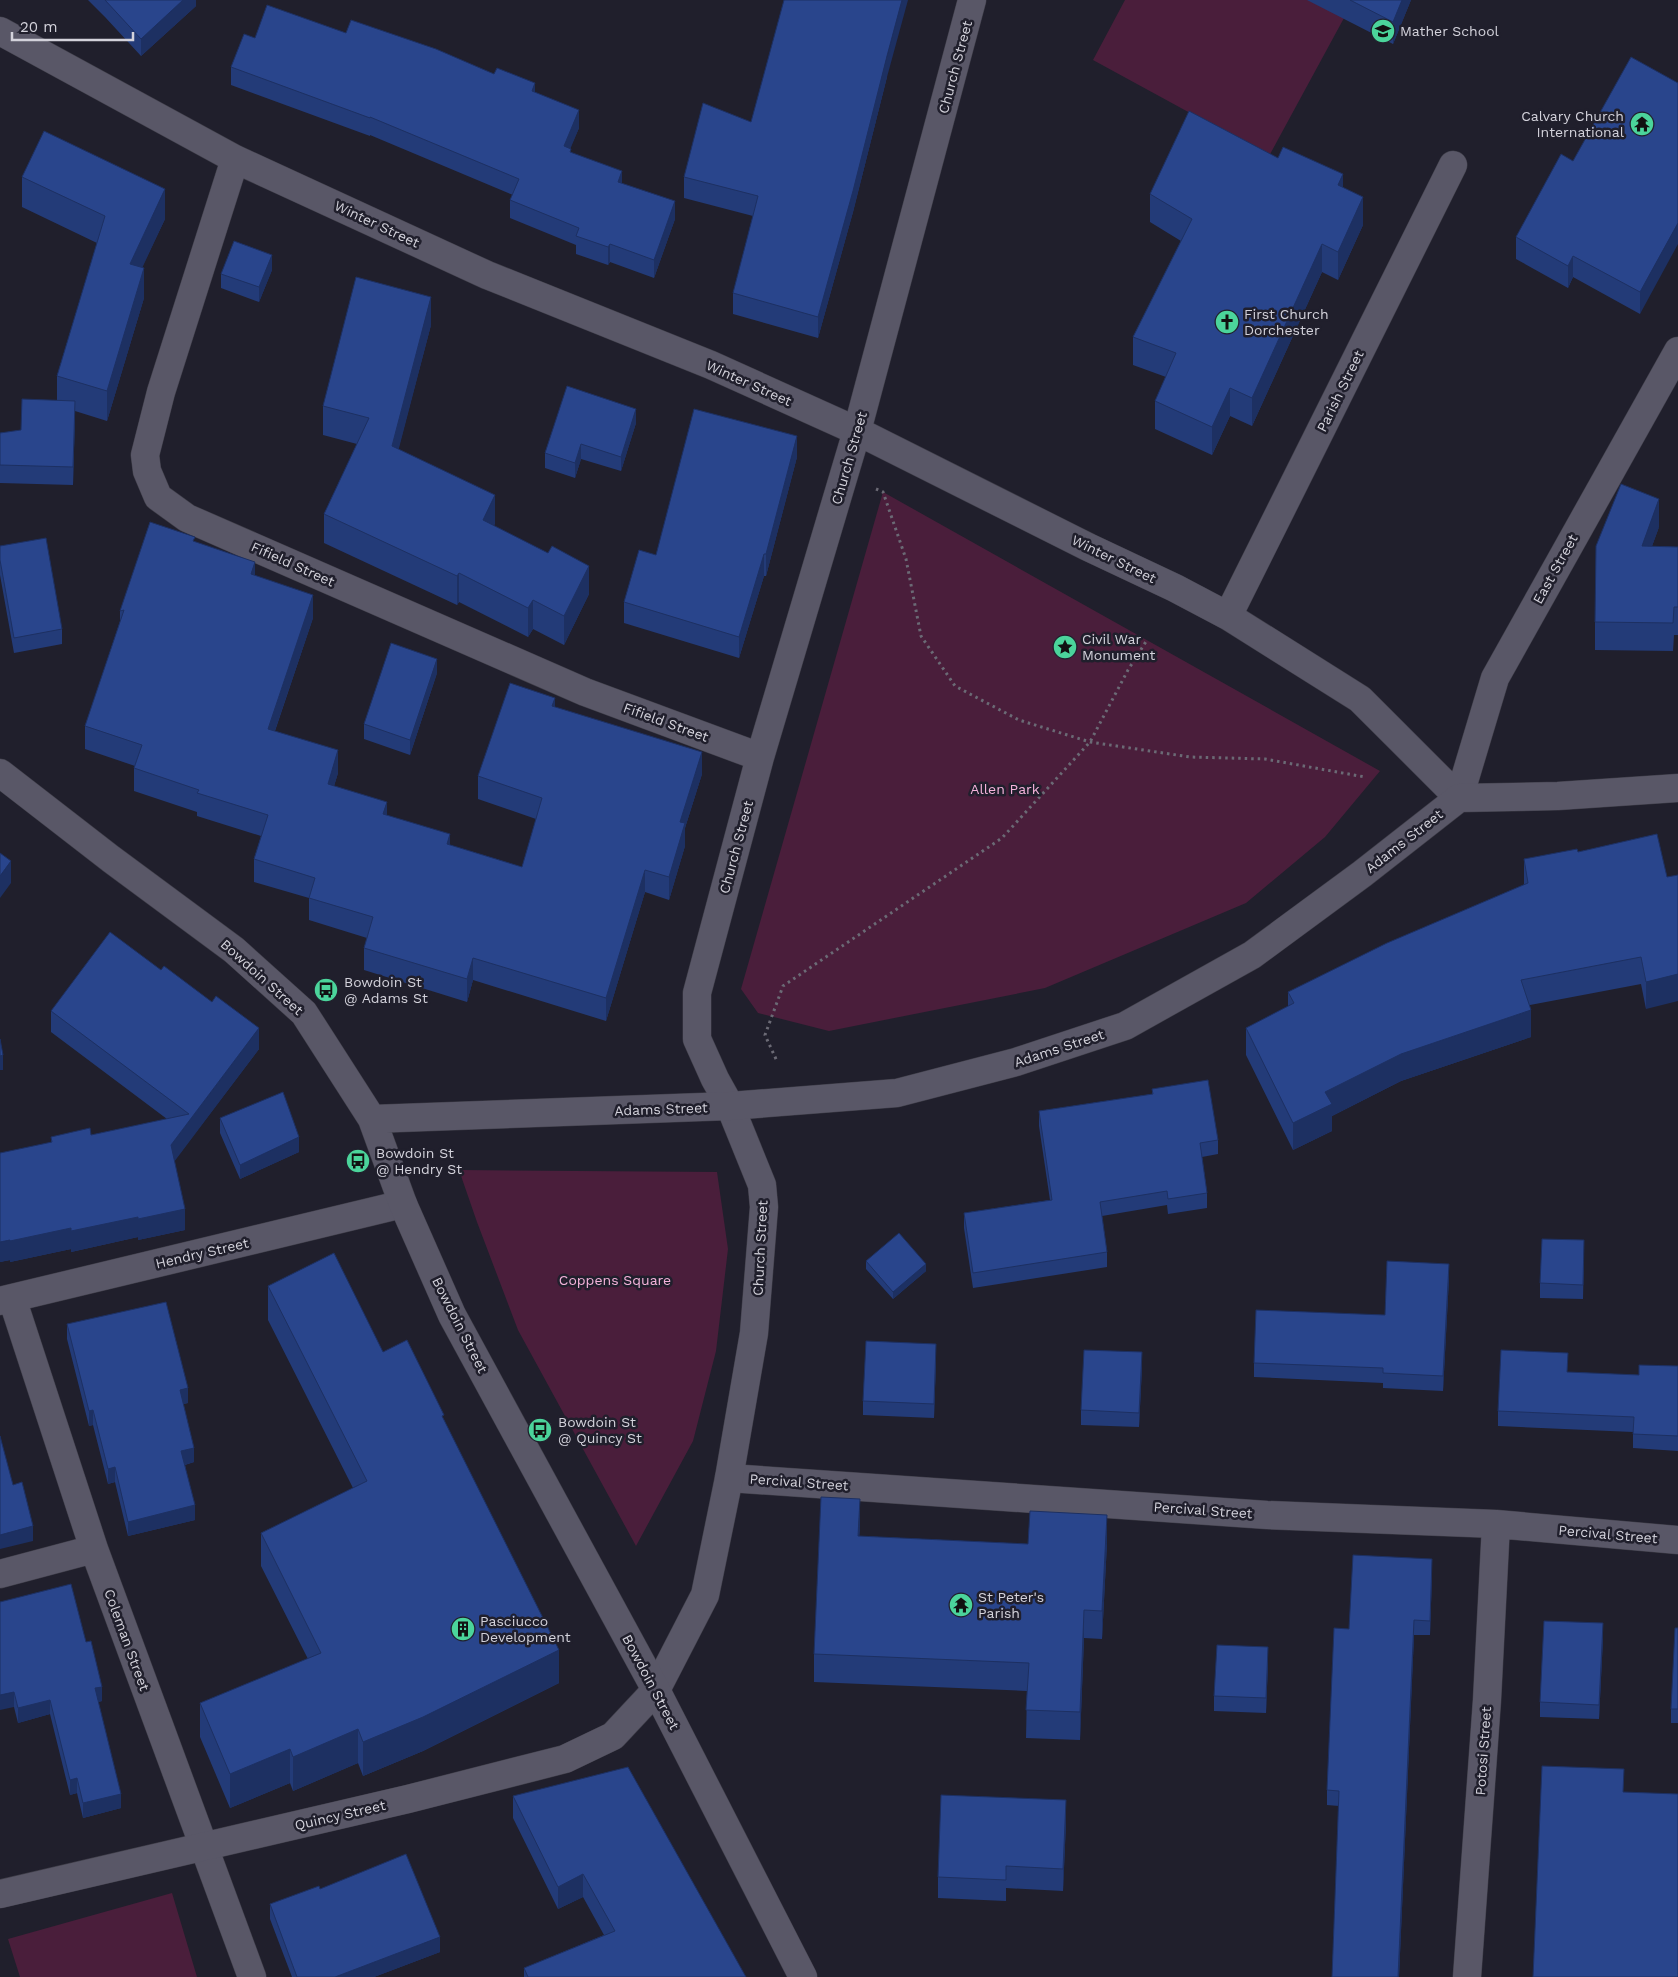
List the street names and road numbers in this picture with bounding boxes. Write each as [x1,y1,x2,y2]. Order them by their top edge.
street label: Church Street [935,19,975,115]
street label: Winter Street [332,197,422,251]
street label: Parish Street [1313,347,1367,434]
street label: Winter Street [704,357,794,409]
street label: Church Street [828,410,870,506]
street label: East Street [1529,531,1581,607]
street label: Winter Street [1069,532,1159,586]
street label: Fifield Street [249,538,337,590]
street label: Fifield Street [621,699,711,745]
street label: Church Street [716,799,756,895]
street label: Adams Street [1362,806,1446,876]
street label: Bowdoin Street [218,936,307,1018]
street label: Adams Street [1012,1026,1106,1070]
street label: Adams Street [614,1099,708,1119]
street label: Church Street [750,1200,771,1296]
street label: Hendry Street [154,1234,250,1272]
street label: Bowdoin Street [429,1274,491,1376]
street label: Percival Street [749,1471,849,1493]
street label: Percival Street [1153,1499,1253,1521]
street label: Percival Street [1558,1522,1658,1546]
street label: Coleman Street [101,1587,153,1693]
street label: Bowdoin Street [619,1632,683,1732]
street label: Potosi Street [1472,1706,1494,1796]
street label: Quincy Street [293,1797,387,1833]

